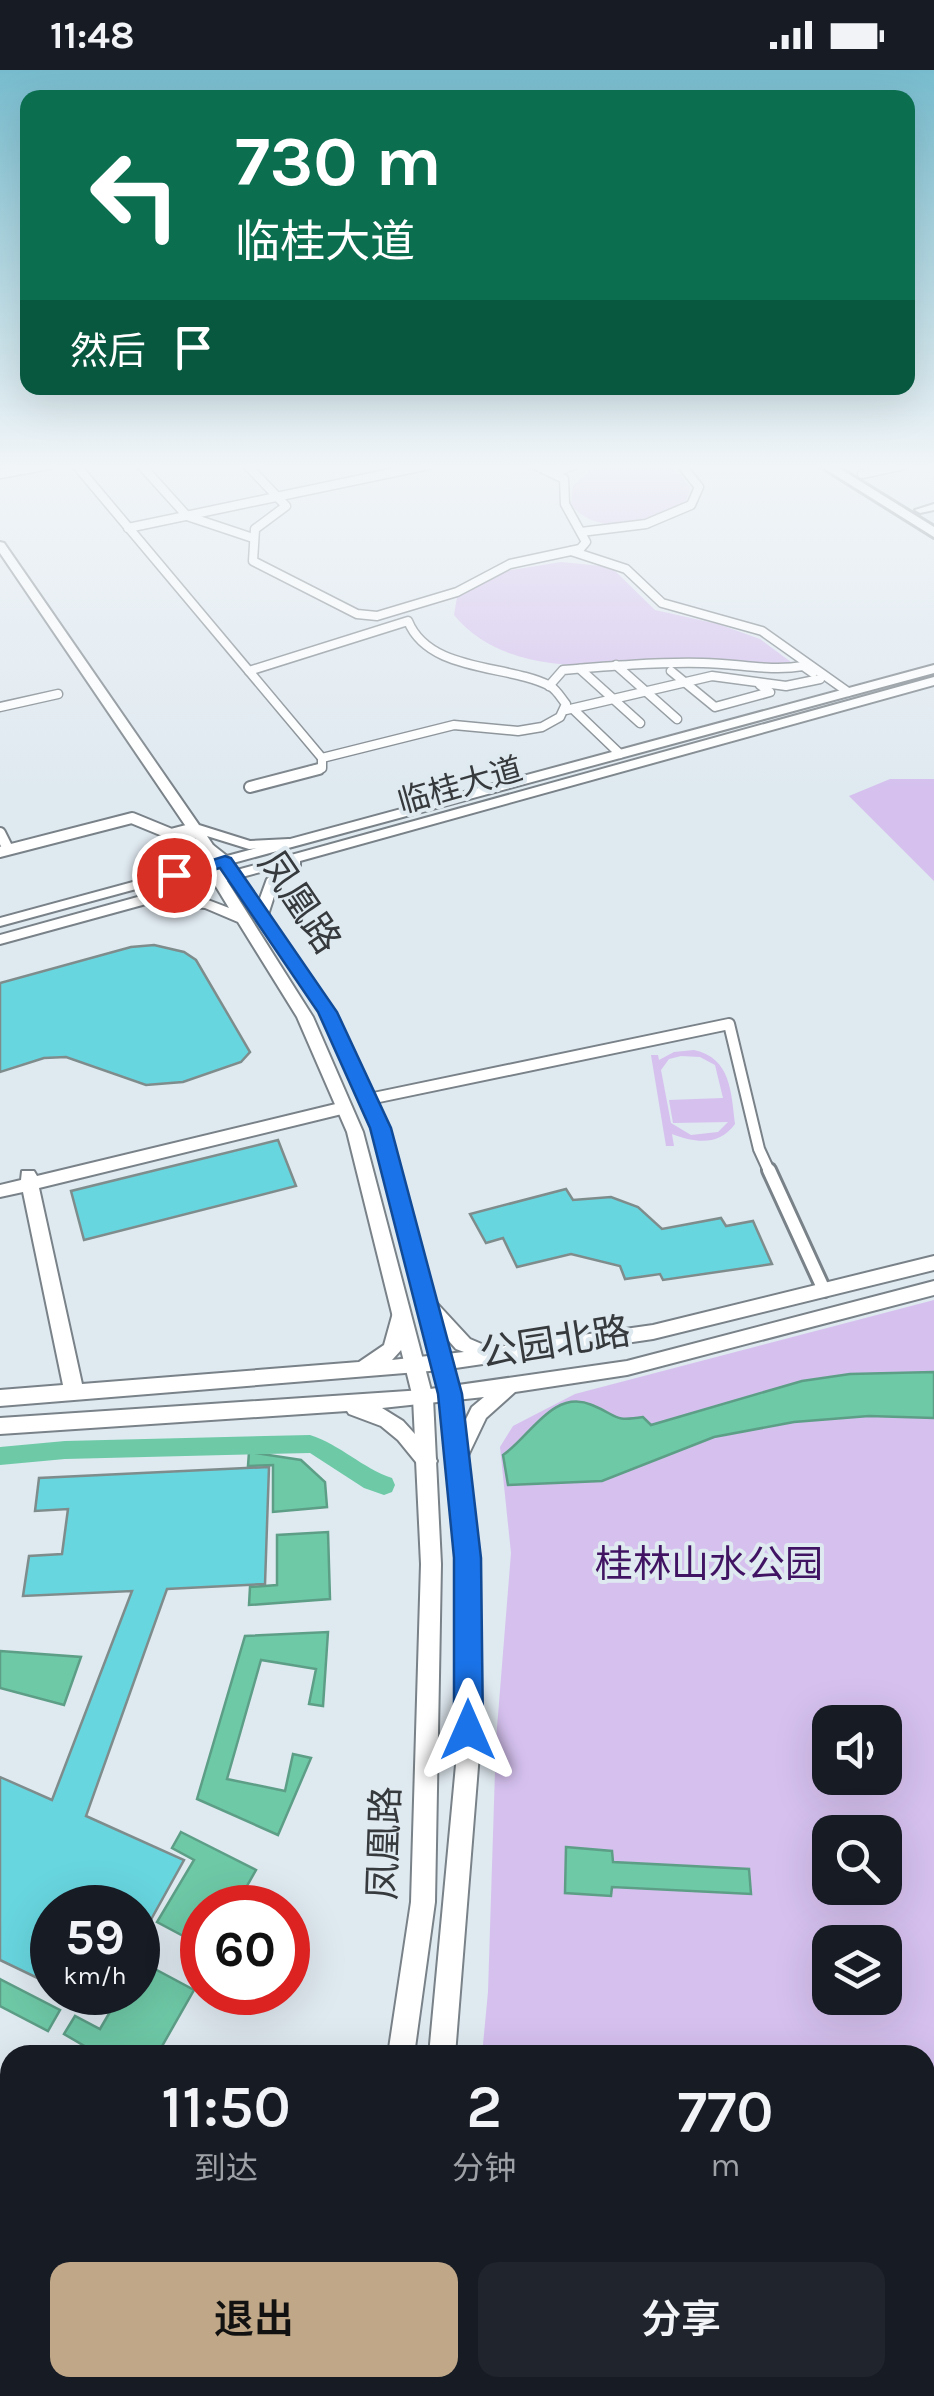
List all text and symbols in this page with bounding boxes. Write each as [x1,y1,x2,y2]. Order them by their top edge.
text: 11:48 [50,13,135,58]
text: 730 m [235,121,442,203]
icon: left [70,130,200,260]
text: 临桂大道 [235,216,415,268]
icon: arrive [166,320,221,375]
text: 然后 [70,329,146,374]
street label: 临桂大道 [394,750,527,821]
pin [132,833,217,918]
street label: 凤凰路 [249,842,350,962]
icon: arrive [147,848,202,903]
street label: 公园北路 [476,1308,634,1377]
park label: 桂林山水公园 [595,1542,823,1587]
position arrow [416,1678,520,1782]
map controls [812,1705,902,2015]
button: sound [812,1705,902,1795]
street label: 凤凰路 [360,1785,409,1901]
button: search [812,1815,902,1905]
speed limit sign: 60 [180,1885,310,2015]
text: 59 [65,1908,125,1967]
button: layers [812,1925,902,2015]
text: km/h [63,1961,127,1990]
text: 11:50 [161,2072,291,2142]
text: 2 [466,2072,502,2142]
text: 770 [678,2077,774,2147]
text: m [711,2147,741,2184]
text: 到达 [194,2150,258,2187]
text: 分钟 [452,2150,516,2187]
button: 退出 [50,2262,458,2377]
button: 分享 [478,2262,885,2377]

